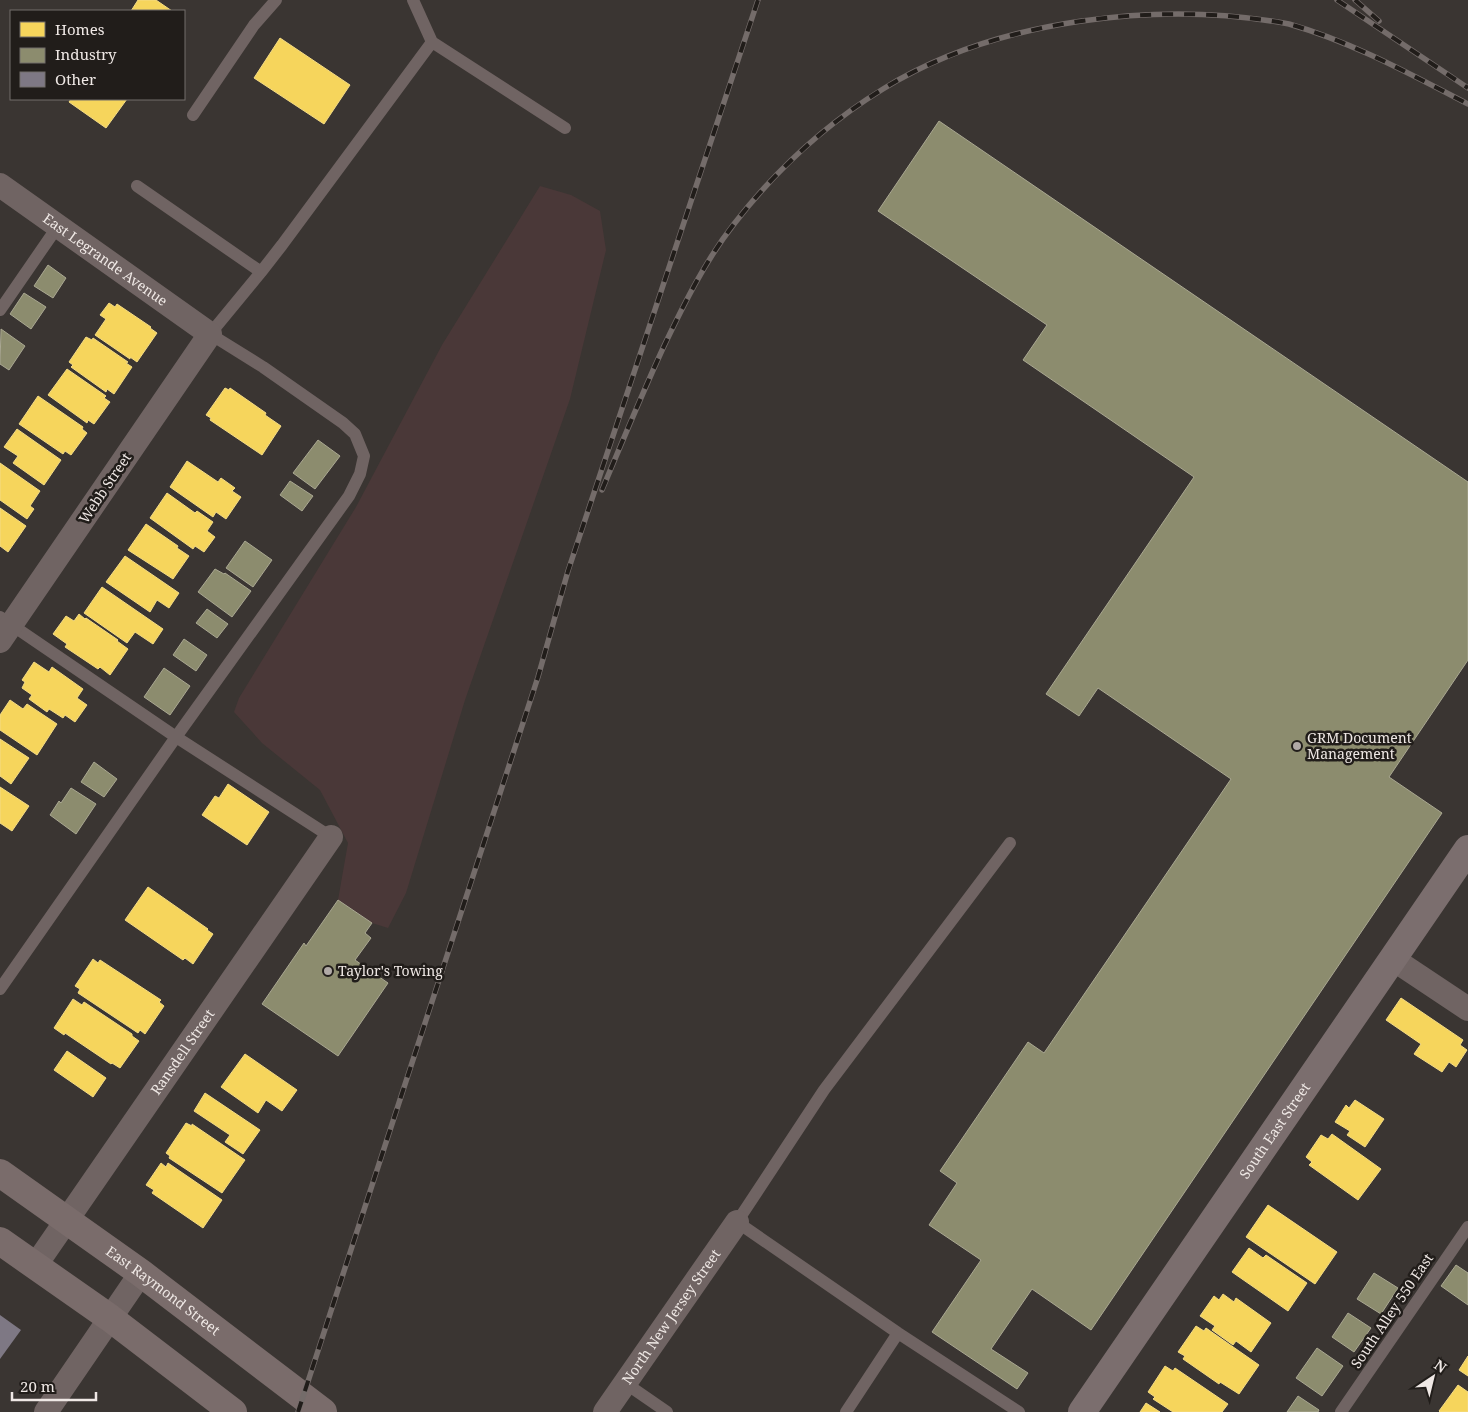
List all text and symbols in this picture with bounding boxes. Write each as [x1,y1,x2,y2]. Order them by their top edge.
legend [10,10,185,100]
text: Homes [55,19,105,39]
text: Industry [55,44,117,64]
text: Other [55,69,96,89]
street label: East Legrande Avenue [39,209,171,310]
street label: Webb Street [74,449,135,527]
place label: GRM Document Management [1307,728,1412,763]
marker: GRM Document Management [1291,740,1303,752]
place label: Taylor's Towing [338,961,443,980]
marker: Taylor's Towing [322,965,334,977]
street label: Ransdell Street [146,1005,218,1098]
street label: South East Street [1235,1079,1314,1182]
street label: East Raymond Street [102,1241,224,1339]
street label: North New Jersey Street [617,1245,724,1388]
street label: South Alley 550 East [1346,1250,1437,1372]
north arrow [1408,1352,1458,1402]
text: N [1431,1355,1451,1377]
scale bar [12,1370,96,1402]
text: 20 m [20,1376,55,1396]

